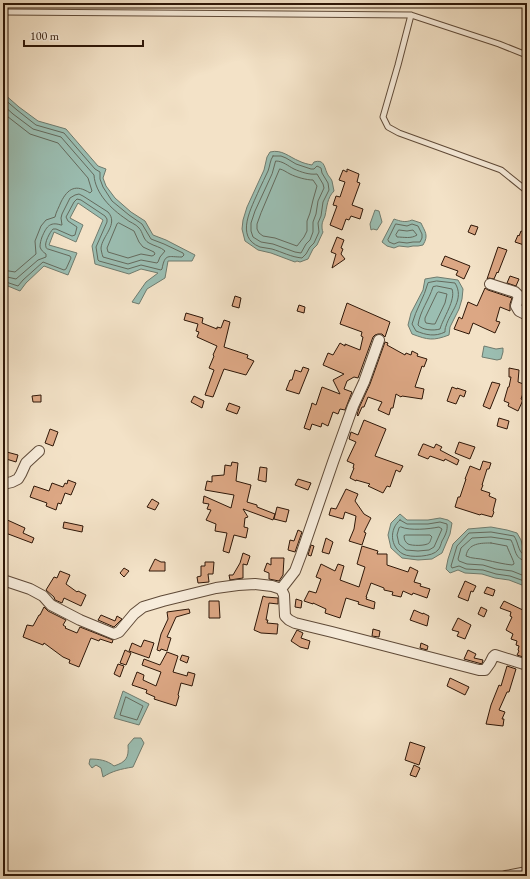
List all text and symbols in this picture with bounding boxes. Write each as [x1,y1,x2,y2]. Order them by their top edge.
scale bar [24,22,143,48]
text: 100 m [30,28,60,44]

